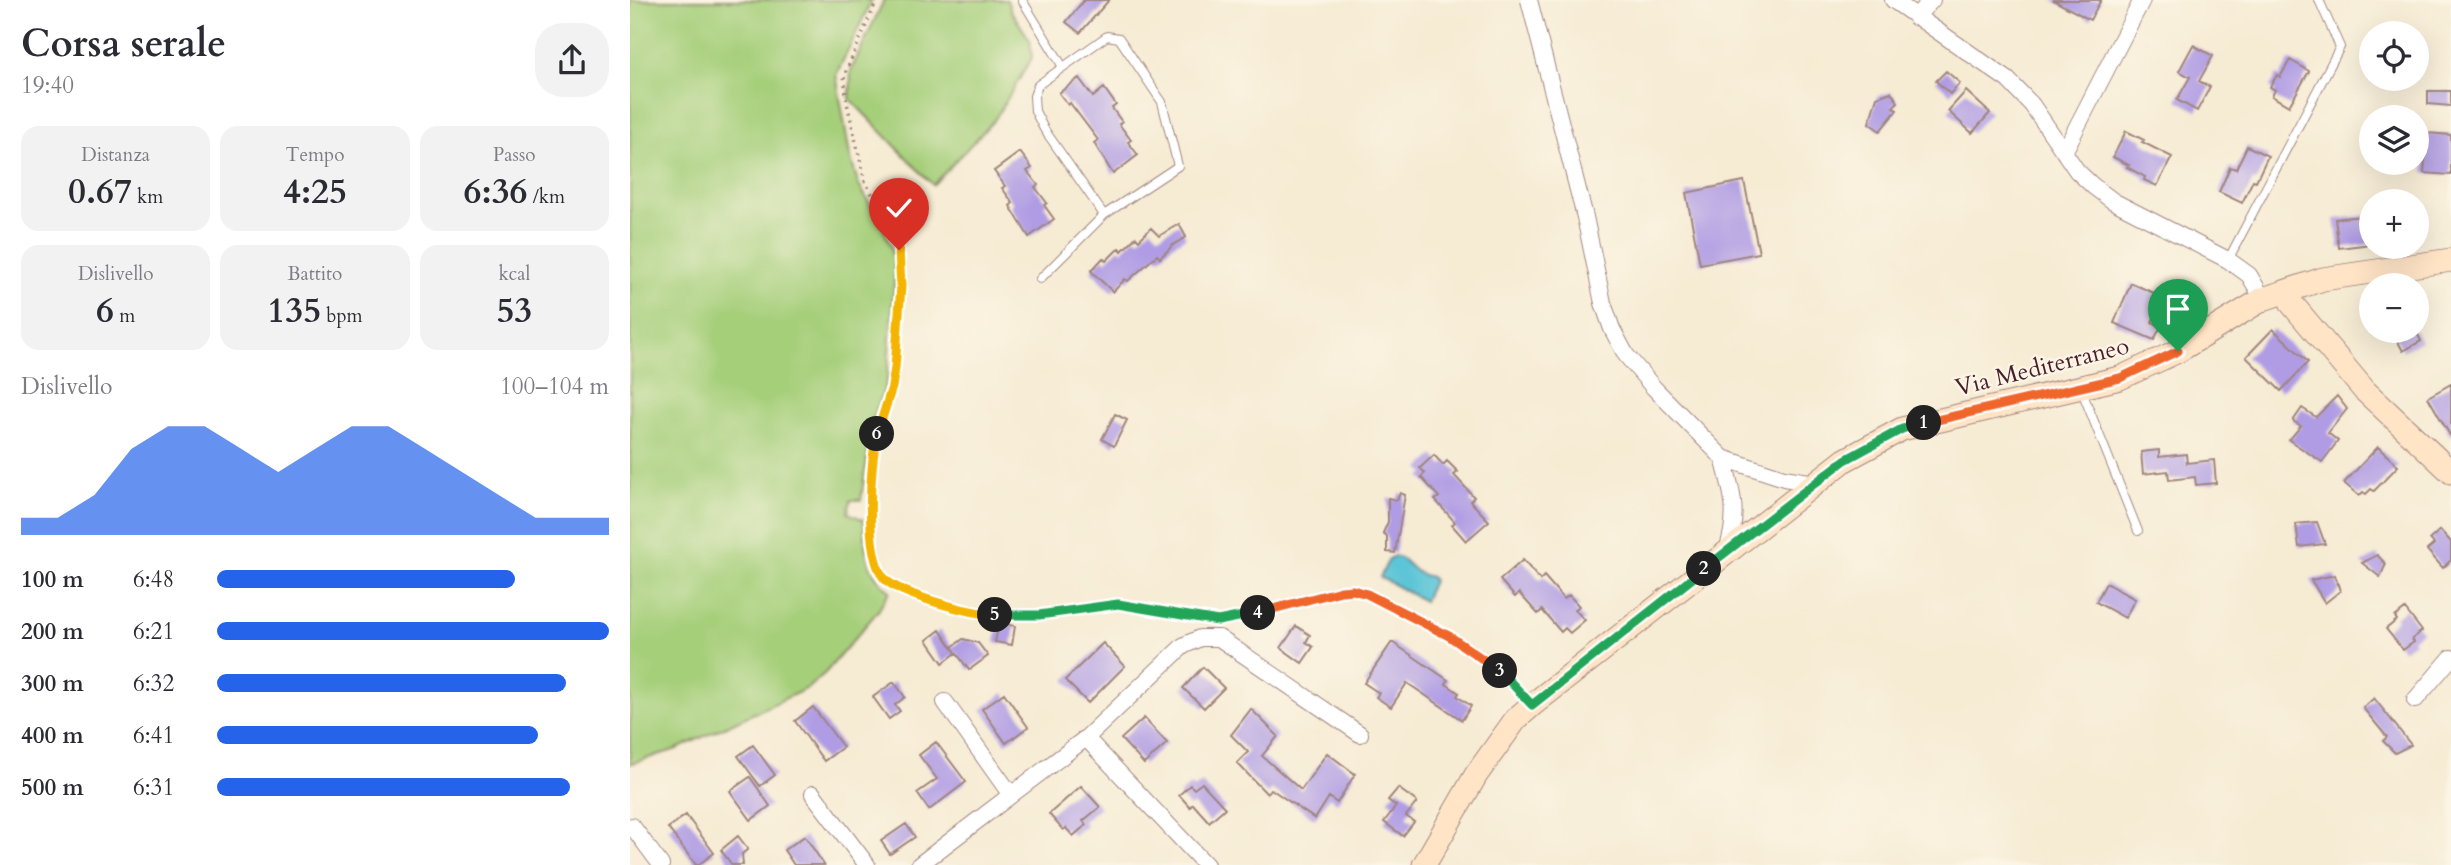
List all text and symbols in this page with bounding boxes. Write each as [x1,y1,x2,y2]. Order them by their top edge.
text: Corsa serale [21,18,226,70]
map controls [2359,21,2429,343]
button: locate [2359,21,2429,91]
button: share [535,23,609,97]
text: 19:40 [21,70,74,101]
button: layers [2359,105,2429,175]
text: Distanza [81,142,150,168]
text: Tempo [285,142,345,168]
text: Passo [493,142,536,168]
text: 0.67 [68,168,132,216]
text: 4:25 [283,168,347,216]
text: 6:36 [464,168,528,216]
pin [869,178,929,250]
text: km [132,184,163,210]
text: /km [528,184,565,210]
icon: check [880,189,918,227]
button: + [2359,189,2429,259]
text: Dislivello [78,261,153,287]
text: Battito [288,261,342,287]
text: kcal [498,261,530,287]
button: − [2359,273,2429,343]
pin [2148,279,2208,351]
text: 6 [96,287,114,335]
text: 135 [267,287,321,335]
text: 53 [496,287,532,335]
icon: arrive [2159,290,2197,328]
text: m [114,303,135,329]
text: bpm [321,303,363,329]
street label: Via Mediterraneo [1952,329,2132,405]
text: Dislivello [21,371,112,402]
text: 100–104 m [500,371,609,402]
pin: 1 [1906,406,1942,440]
text: 1 [1919,409,1928,435]
pin: 6 [860,416,894,452]
text: 6 [872,420,881,446]
pin: 2 [1686,552,1722,586]
text: 2 [1699,555,1708,581]
text: 100 m [21,564,84,595]
text: 6:48 [133,564,174,595]
pin: 4 [1240,596,1276,630]
pin: 5 [978,598,1012,632]
text: 4 [1253,599,1262,625]
text: 5 [990,601,999,627]
text: 200 m [21,616,84,647]
text: 6:21 [133,616,174,647]
pin: 3 [1482,654,1518,688]
text: 3 [1495,657,1504,683]
text: 300 m [21,668,84,699]
text: 6:32 [133,668,174,699]
text: 400 m [21,720,84,751]
text: 6:41 [133,720,174,751]
text: 500 m [21,772,84,803]
text: 6:31 [133,772,174,803]

